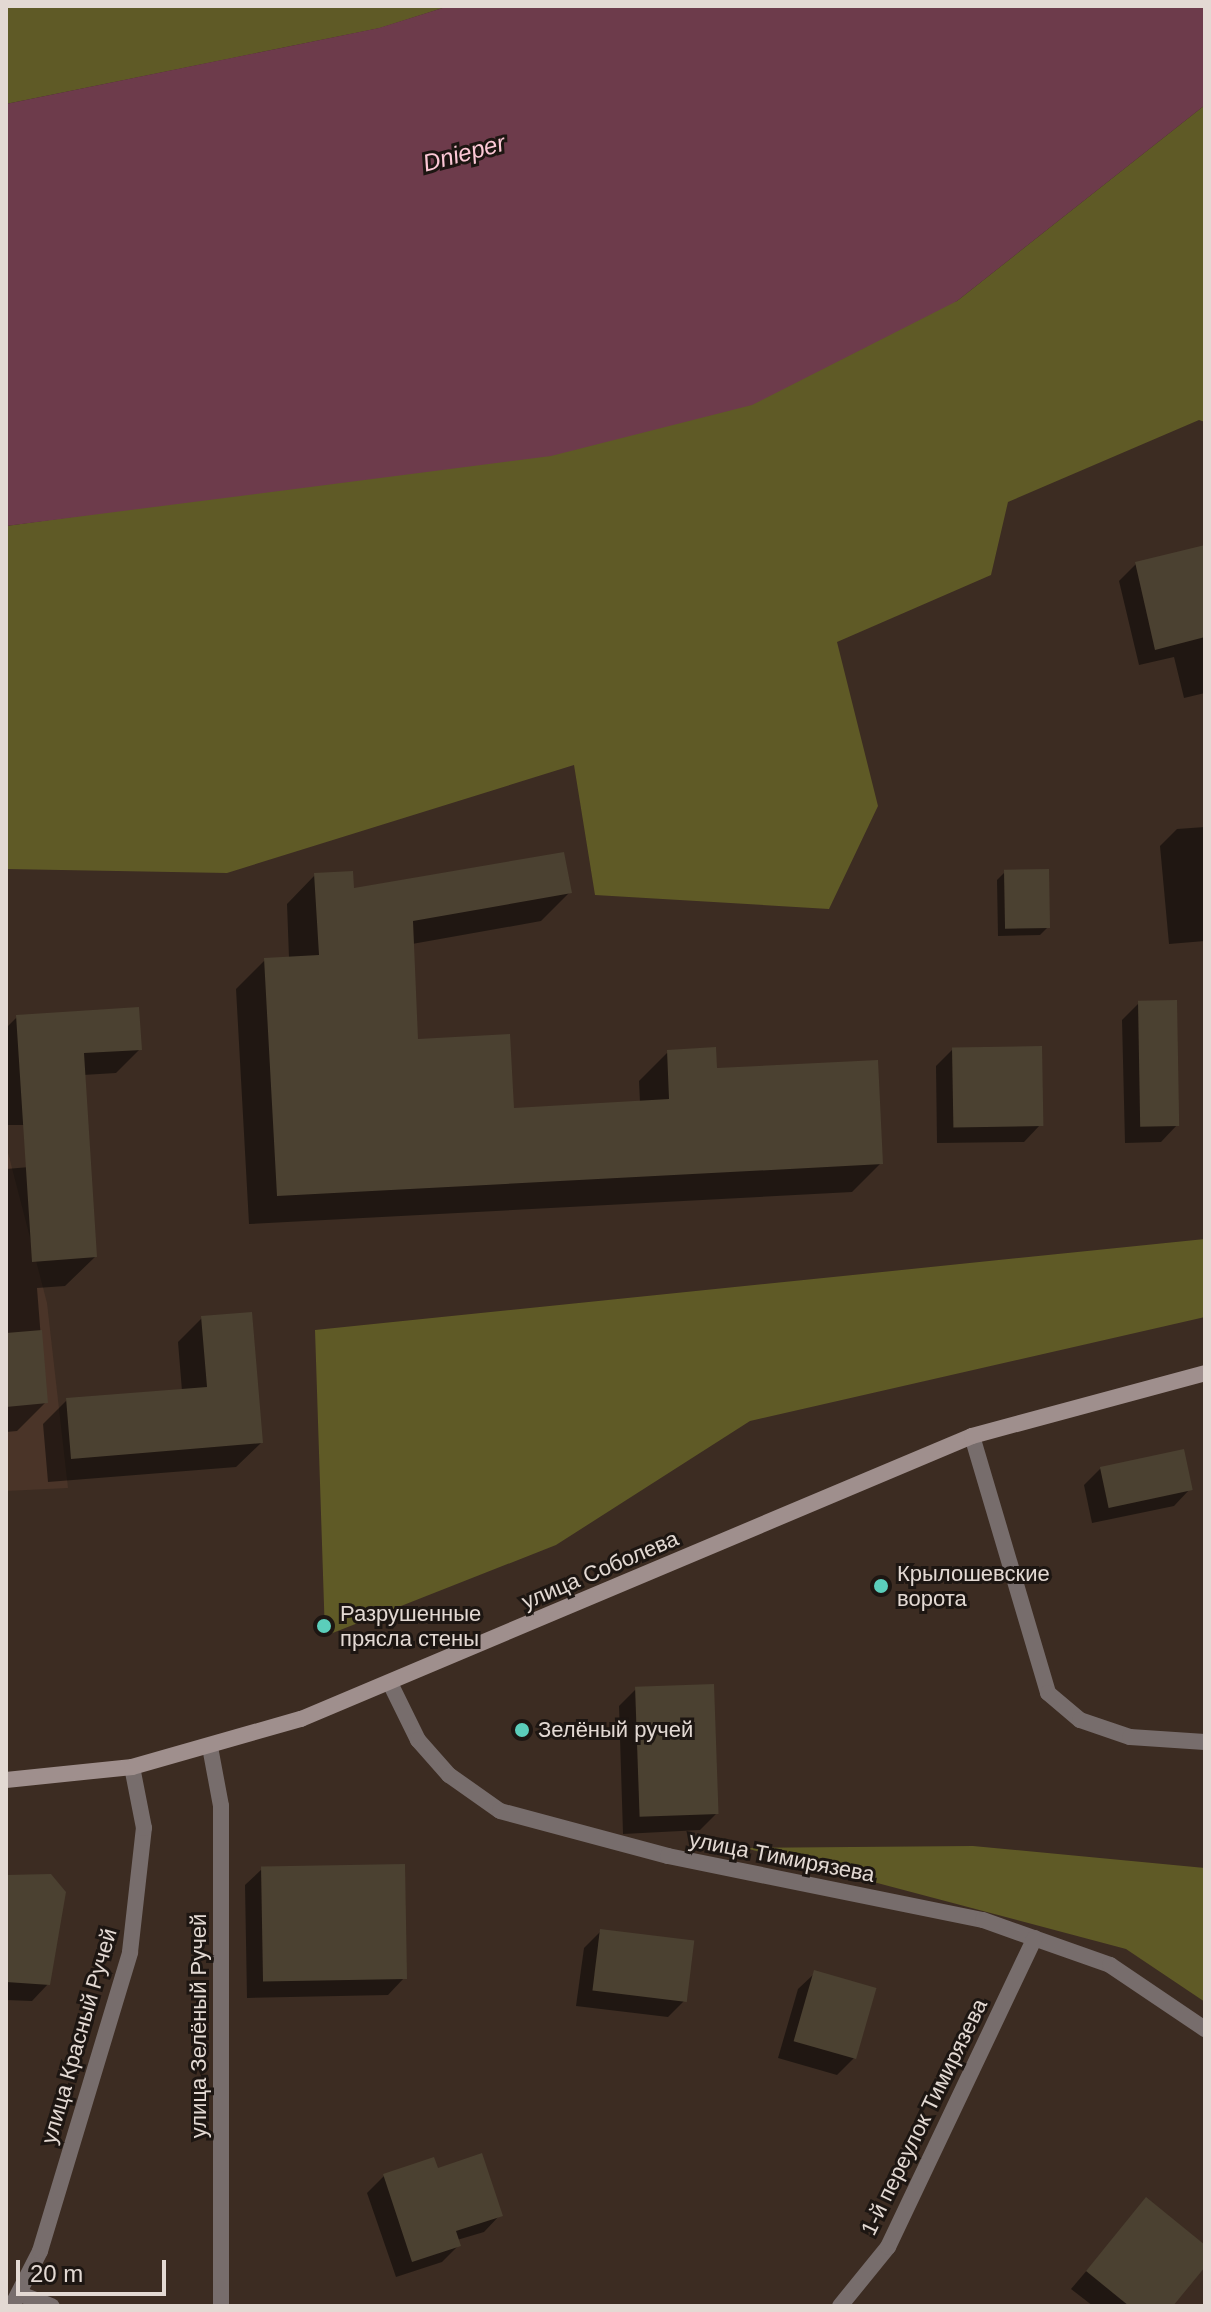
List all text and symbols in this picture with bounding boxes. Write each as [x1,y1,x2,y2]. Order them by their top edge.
water label: Dnieper [420,128,508,178]
street label: улица Соболева [518,1525,682,1615]
place label: Крылошевские ворота [897,1560,1050,1612]
marker: Крылошевские ворота [872,1577,890,1595]
place label: Разрушенные прясла стены [340,1600,481,1652]
marker: Разрушенные прясла стены [315,1617,333,1635]
place label: Зелёный ручей [538,1717,693,1743]
marker: Зелёный ручей [513,1721,531,1739]
street label: улица Тимирязева [687,1826,877,1888]
street label: улица Зелёный Ручей [186,1914,212,2138]
street label: улица Красный Ручей [36,1925,122,2147]
street label: 1-й переулок Тимирязева [855,1994,993,2240]
scale bar [20,2244,170,2294]
text: 20 m [30,2260,83,2287]

